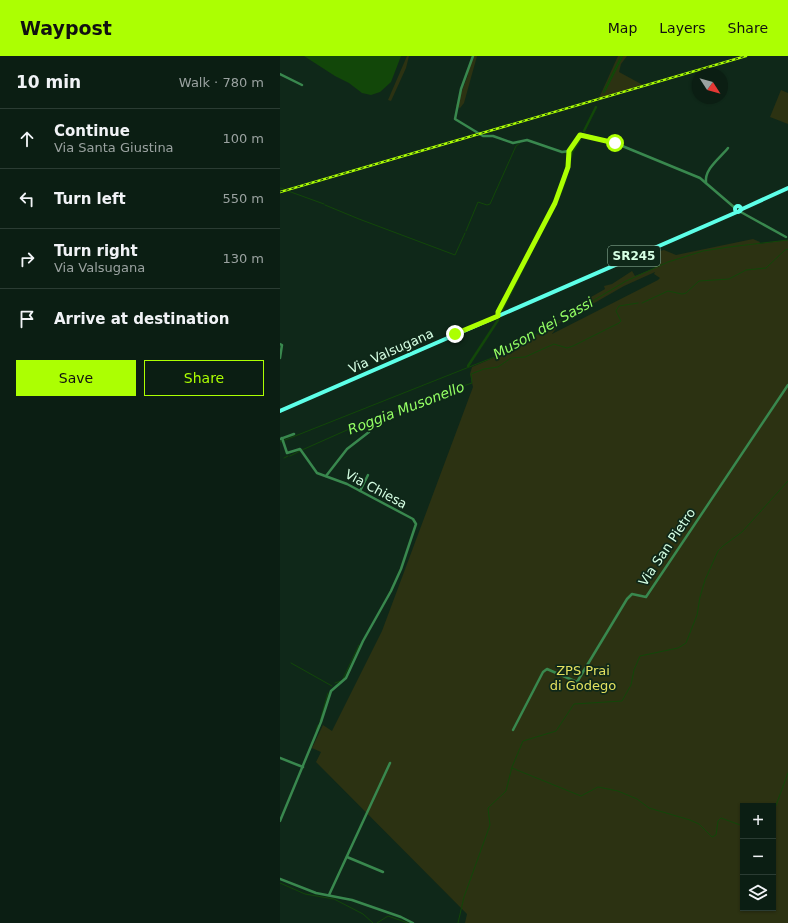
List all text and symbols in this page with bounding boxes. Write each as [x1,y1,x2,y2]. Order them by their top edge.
text: Waypost [20,17,112,39]
text: Map [608,20,637,36]
text: Layers [659,20,706,36]
text: Share [728,20,768,36]
north arrow [692,68,728,104]
text: 10 min [16,72,81,92]
text: Walk · 780 m [179,75,264,90]
text: Continue [54,122,130,140]
icon: ahead [16,128,38,150]
text: 100 m [222,131,264,146]
route start [606,134,624,152]
text: Via Santa Giustina [54,140,174,155]
icon: left [16,188,38,210]
text: Turn left [54,190,126,208]
text: 550 m [222,191,264,206]
text: Turn right [54,242,138,260]
road number: SR245 [608,246,660,266]
icon: right [16,248,38,270]
text: 130 m [222,251,264,266]
text: Via Valsugana [54,260,145,275]
water label: Muson dei Sassi [490,294,596,362]
icon: arrive [16,308,38,330]
text: Arrive at destination [54,310,229,328]
route end [446,325,464,343]
street label: Via Valsugana [346,326,436,376]
button: Save [16,360,136,396]
button: Share [144,360,264,396]
water label: Roggia Musonello [345,378,467,438]
street label: Via Chiesa [342,466,410,512]
street label: Via San Pietro [636,505,698,589]
park label: ZPS Prai di Godego [550,663,616,693]
map controls [740,803,776,911]
button: + [740,803,776,839]
button: − [740,839,776,875]
button: layers [740,875,776,911]

